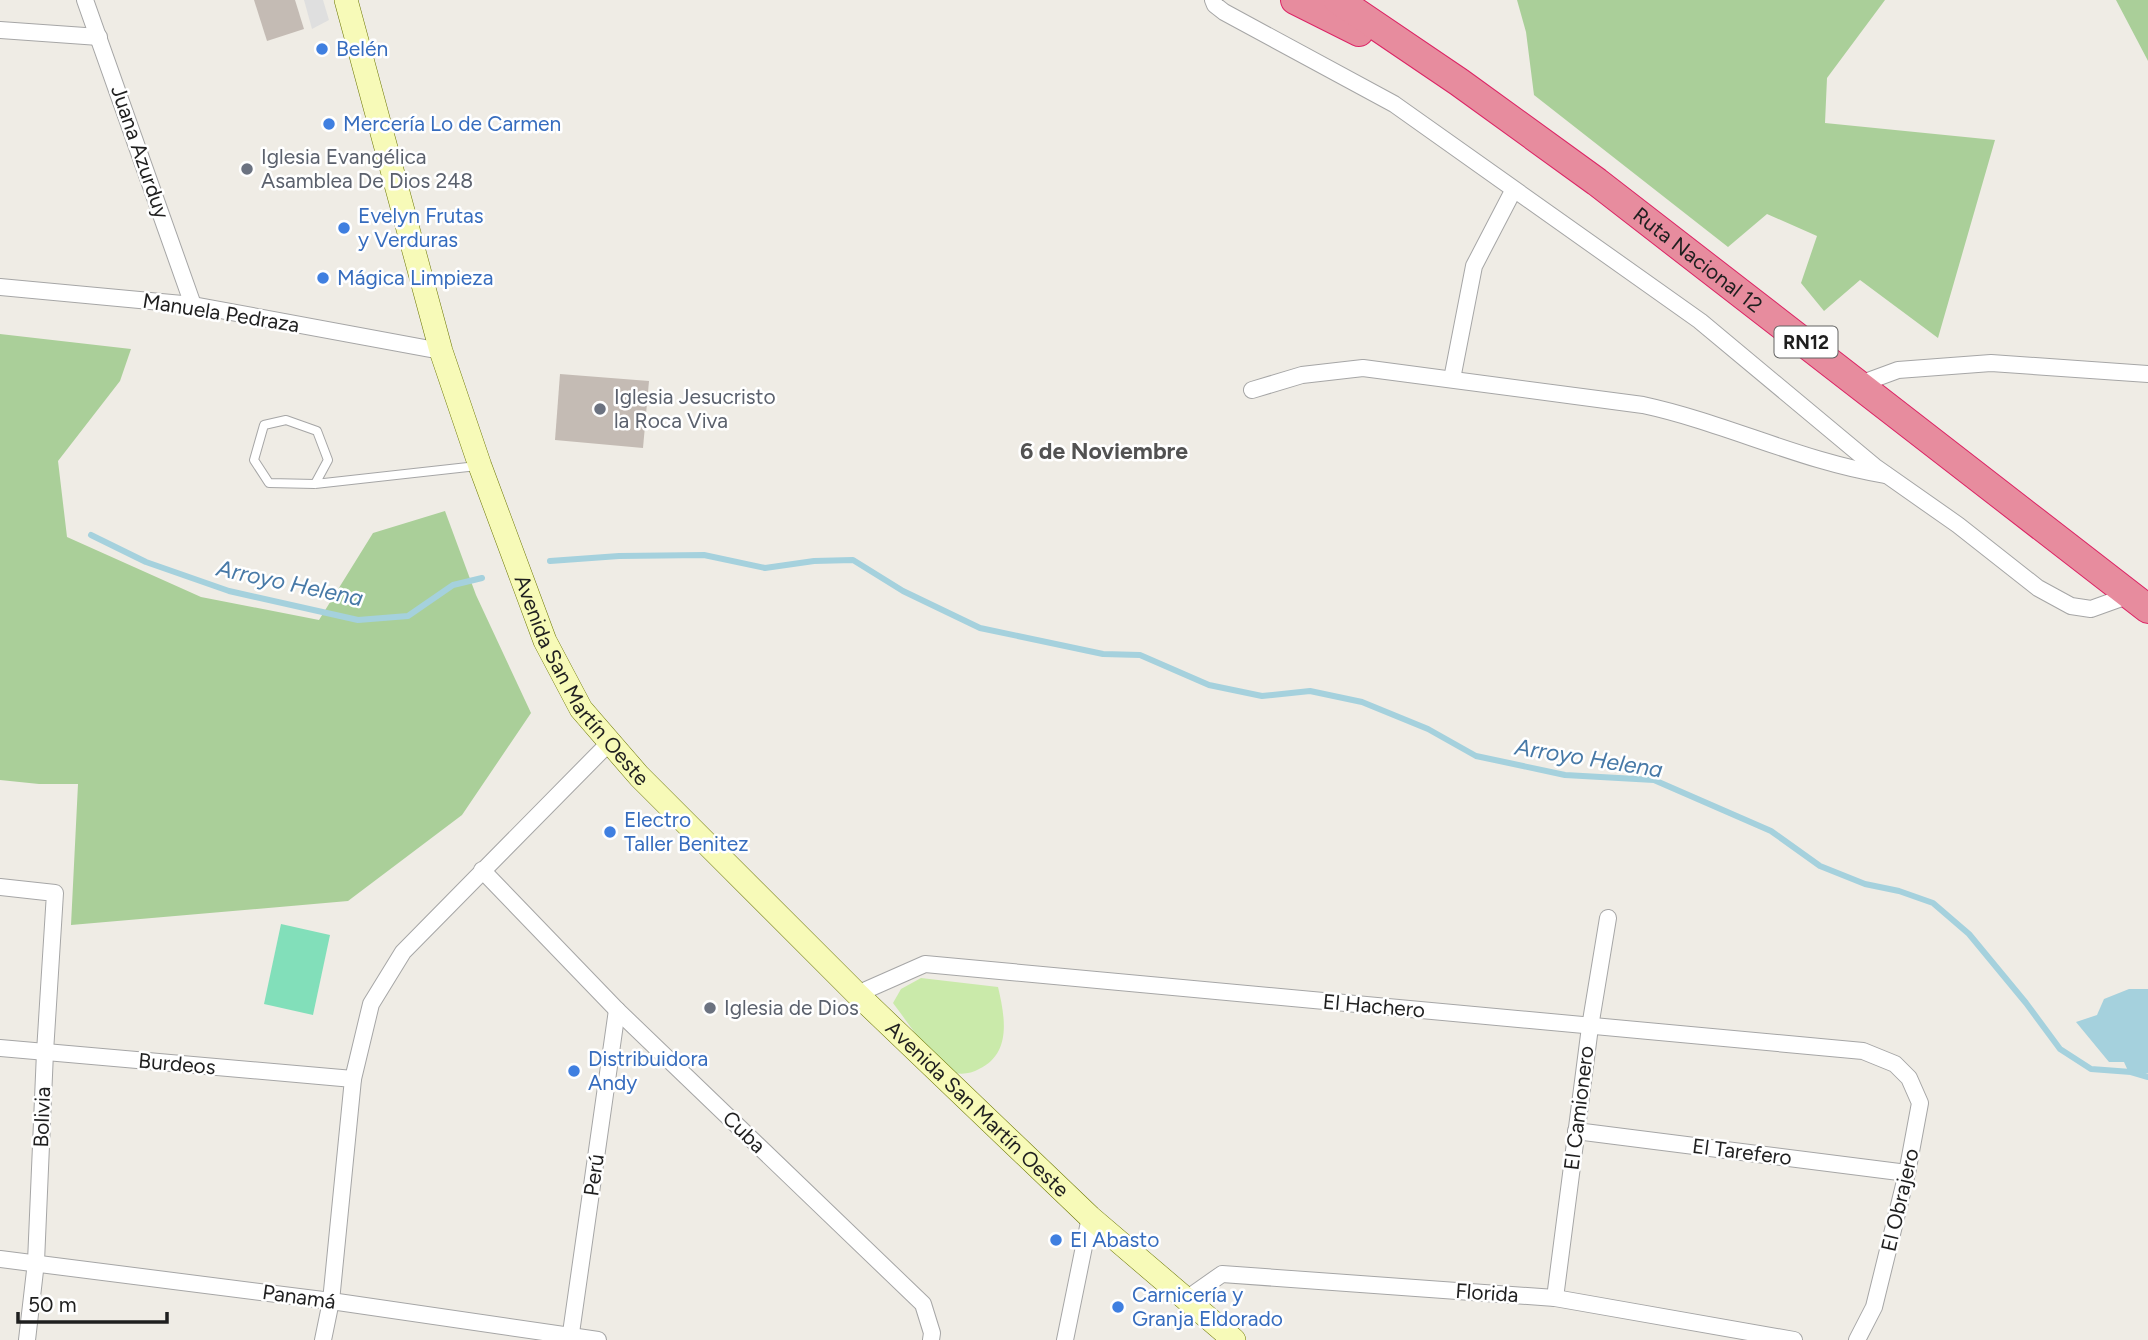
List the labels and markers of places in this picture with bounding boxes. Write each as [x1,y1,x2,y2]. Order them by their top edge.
place label: Belén [336,36,388,61]
marker: Belén [314,41,330,57]
place label: Mercería Lo de Carmen [343,111,561,136]
marker: Mercería Lo de Carmen [321,116,337,132]
place label: Iglesia Evangélica Asamblea De Dios 248 [261,144,473,193]
marker: Iglesia Evangélica Asamblea De Dios 248 [239,161,255,177]
place label: Evelyn Frutas y Verduras [358,203,484,252]
marker: Evelyn Frutas y Verduras [336,220,352,236]
place label: Mágica Limpieza [337,265,493,290]
marker: Mágica Limpieza [315,270,331,286]
place label: Iglesia Jesucristo la Roca Viva [614,384,776,433]
marker: Iglesia Jesucristo la Roca Viva [592,401,608,417]
place label: Electro Taller Benitez [624,807,749,856]
marker: Electro Taller Benitez [602,824,618,840]
place label: Iglesia de Dios [724,995,859,1020]
marker: Iglesia de Dios [702,1000,718,1016]
place label: Distribuidora Andy [588,1046,708,1095]
marker: Distribuidora Andy [566,1063,582,1079]
place label: El Abasto [1070,1227,1159,1252]
marker: El Abasto [1048,1232,1064,1248]
place label: Carnicería y Granja Eldorado [1132,1282,1283,1331]
marker: Carnicería y Granja Eldorado [1110,1299,1126,1315]

